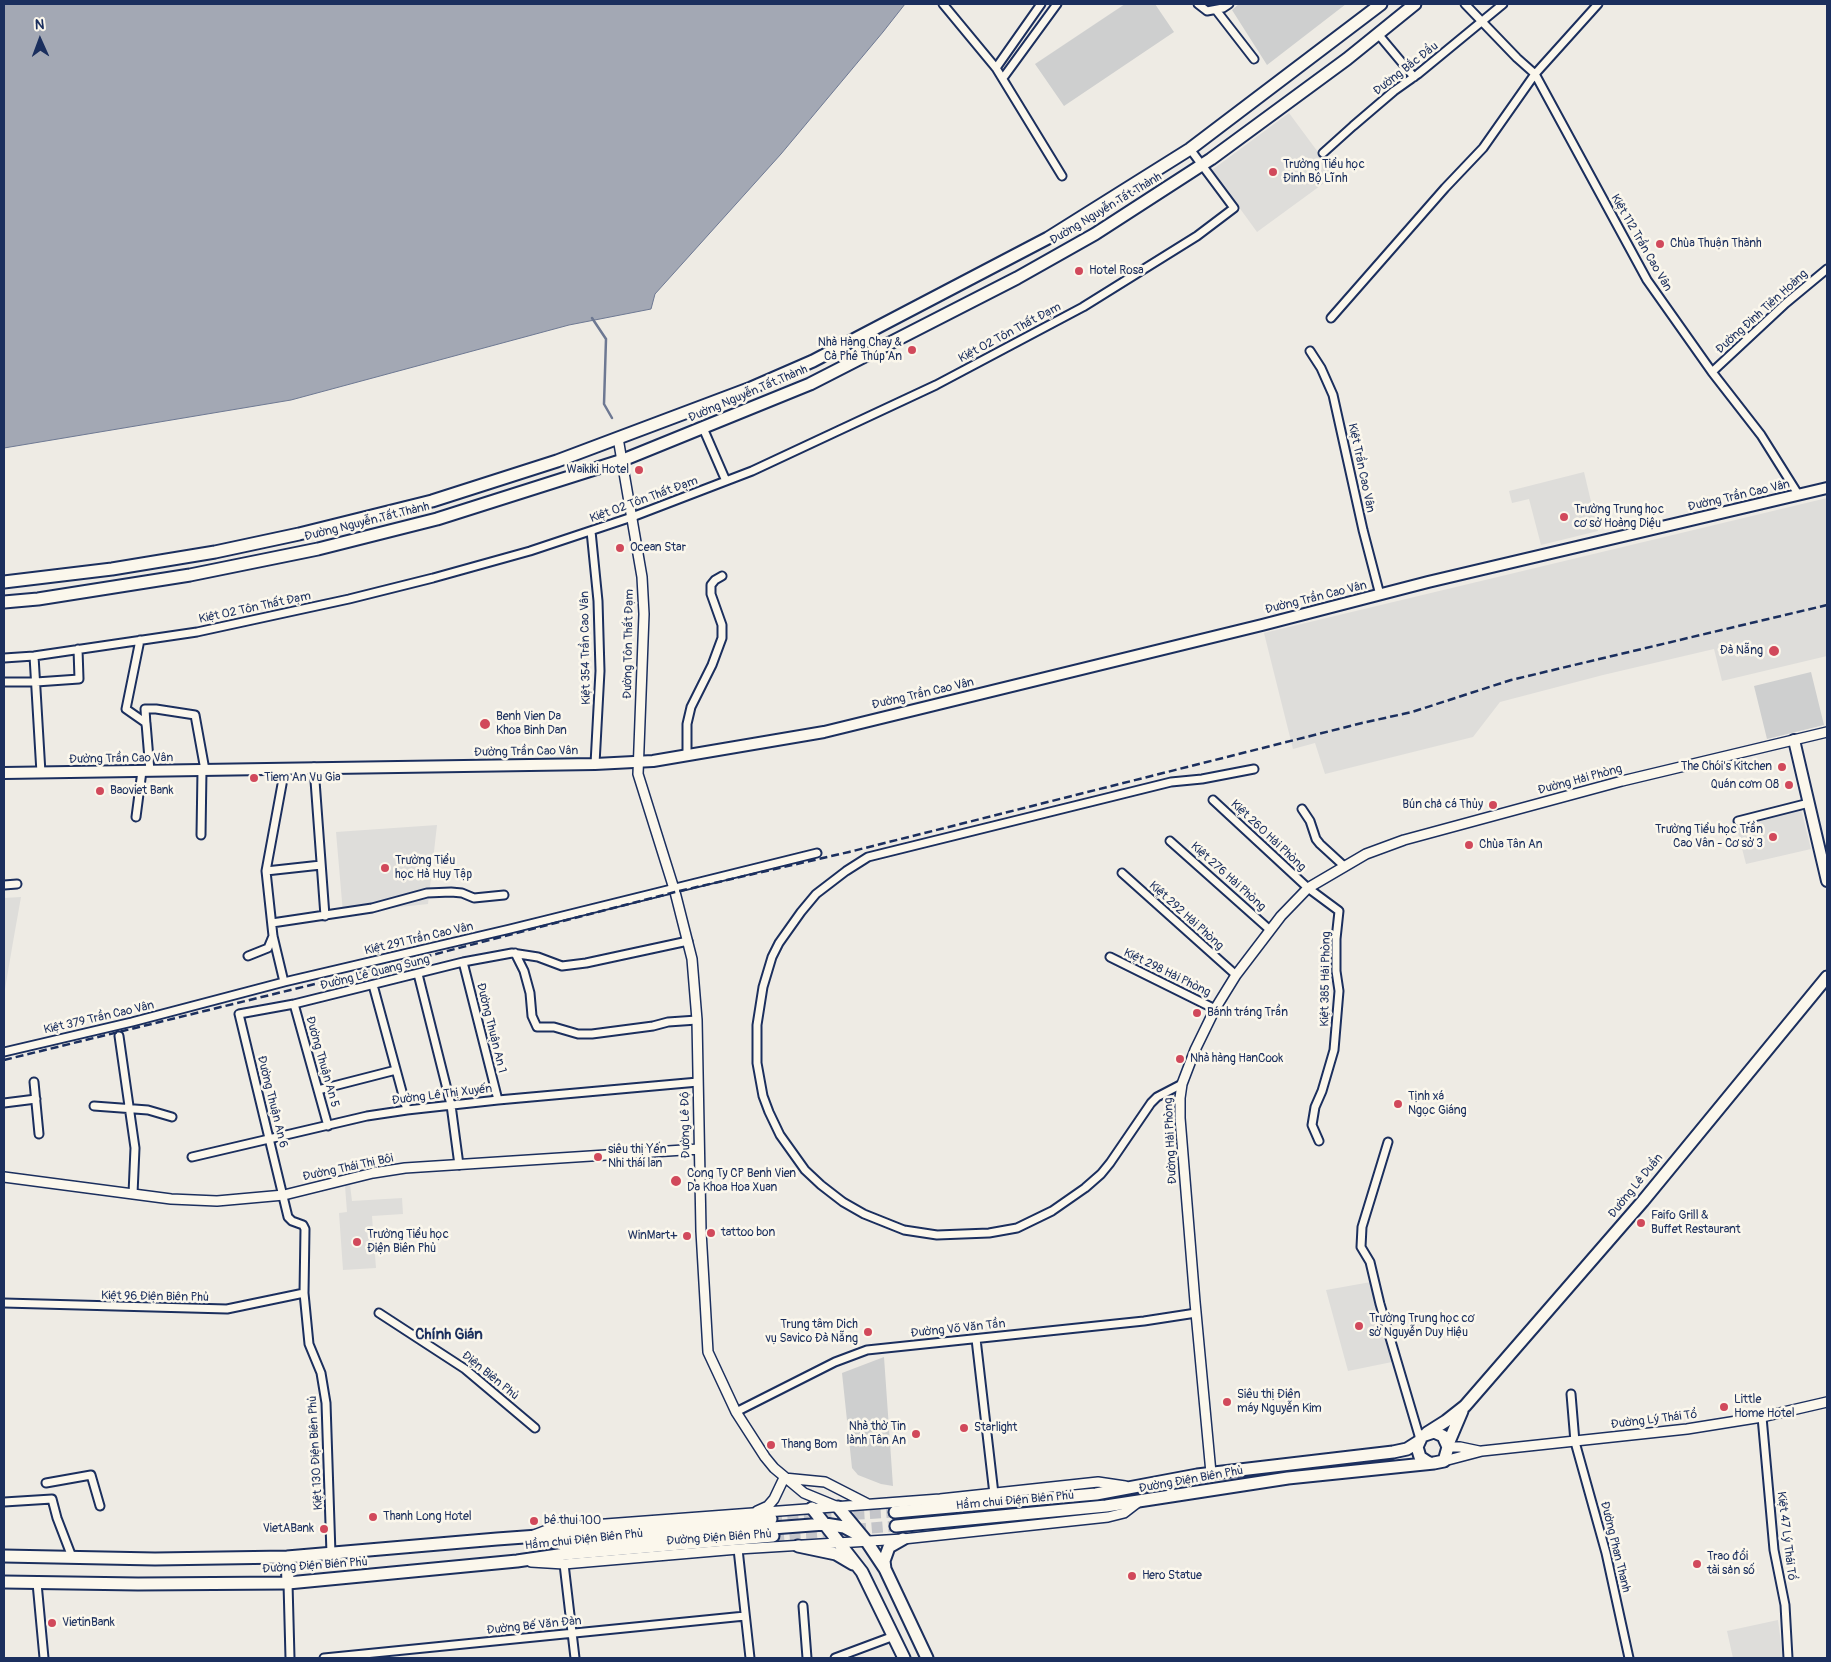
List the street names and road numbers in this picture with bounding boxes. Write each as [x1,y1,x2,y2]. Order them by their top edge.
street label: Đường Bắc Đẩu [1371,39,1441,99]
street label: Đường Nguyễn Tất Thành [1047,170,1165,248]
street label: Kiệt 112 Trần Cao Vân [1607,192,1675,294]
street label: Đường Đinh Tiên Hoàng [1713,267,1811,357]
street label: Kiệt 02 Tôn Thất Đạm [956,300,1064,366]
street label: Đường Nguyễn Tất Thành [686,362,810,426]
street label: Kiệt Trần Cao Vân [1344,422,1378,514]
street label: Kiệt 02 Tôn Thất Đạm [588,474,700,526]
street label: Đường Trần Cao Vân [1687,477,1791,515]
street label: Đường Nguyễn Tất Thành [303,500,431,544]
street label: Đường Trần Cao Vân [1264,578,1368,618]
street label: Kiệt 02 Tôn Thất Đạm [198,589,312,627]
street label: Đường Tôn Thất Đạm [621,589,637,699]
street label: Kiệt 354 Trần Cao Vân [578,591,594,705]
street label: Đường Trần Cao Vân [871,675,975,713]
street label: Đường Trần Cao Vân [474,744,578,760]
street label: Đường Trần Cao Vân [69,751,173,767]
street label: Đường Hải Phòng [1536,762,1624,798]
street label: Kiệt 260 Hải Phòng [1227,797,1309,875]
street label: Kiệt 276 Hải Phòng [1188,840,1268,914]
street label: Kiệt 292 Hải Phòng [1146,879,1226,953]
street label: Kiệt 291 Trần Cao Vân [363,919,475,959]
street label: Kiệt 385 Hải Phòng [1318,931,1334,1027]
street label: Kiệt 298 Hải Phòng [1121,946,1213,1000]
street label: Đường Lê Quang Sung [319,952,431,994]
street label: Đường Thuận An 1 [473,981,509,1075]
street label: Kiệt 379 Trần Cao Vân [42,998,156,1038]
street label: Đường Thuận An 5 [302,1015,342,1109]
street label: Đường Thuận An 6 [254,1054,290,1150]
street label: Đường Lê Thị Xuyến [391,1082,493,1108]
street label: Đường Lê Độ [678,1091,694,1159]
street label: Đường Hải Phòng [1162,1097,1180,1185]
street label: Đường Thái Thị Bôi [301,1151,395,1185]
street label: Đường Lê Duẩn [1606,1151,1666,1221]
street label: Kiệt 96 Điện Biên Phủ [101,1289,209,1305]
street label: Đường Võ Văn Tần [910,1317,1006,1341]
street label: Điện Biên Phủ [459,1349,521,1403]
street label: Kiệt 130 Điện Biên Phủ [306,1395,326,1511]
street label: Đường Lý Thái Tổ [1610,1408,1698,1432]
street label: Đường Điện Biên Phủ [1138,1464,1244,1496]
street label: Hầm chui Điện Biên Phủ [955,1489,1075,1513]
street label: Kiệt 47 Lý Thái Tổ [1773,1491,1799,1581]
street label: Đường Phan Thanh [1597,1500,1633,1594]
street label: Hầm chui Điện Biên Phủ [524,1527,644,1553]
street label: Đường Điện Biên Phủ [666,1527,772,1549]
street label: Đường Điện Biên Phủ [262,1555,368,1577]
street label: Đường Bế Văn Đàn [486,1614,582,1638]

